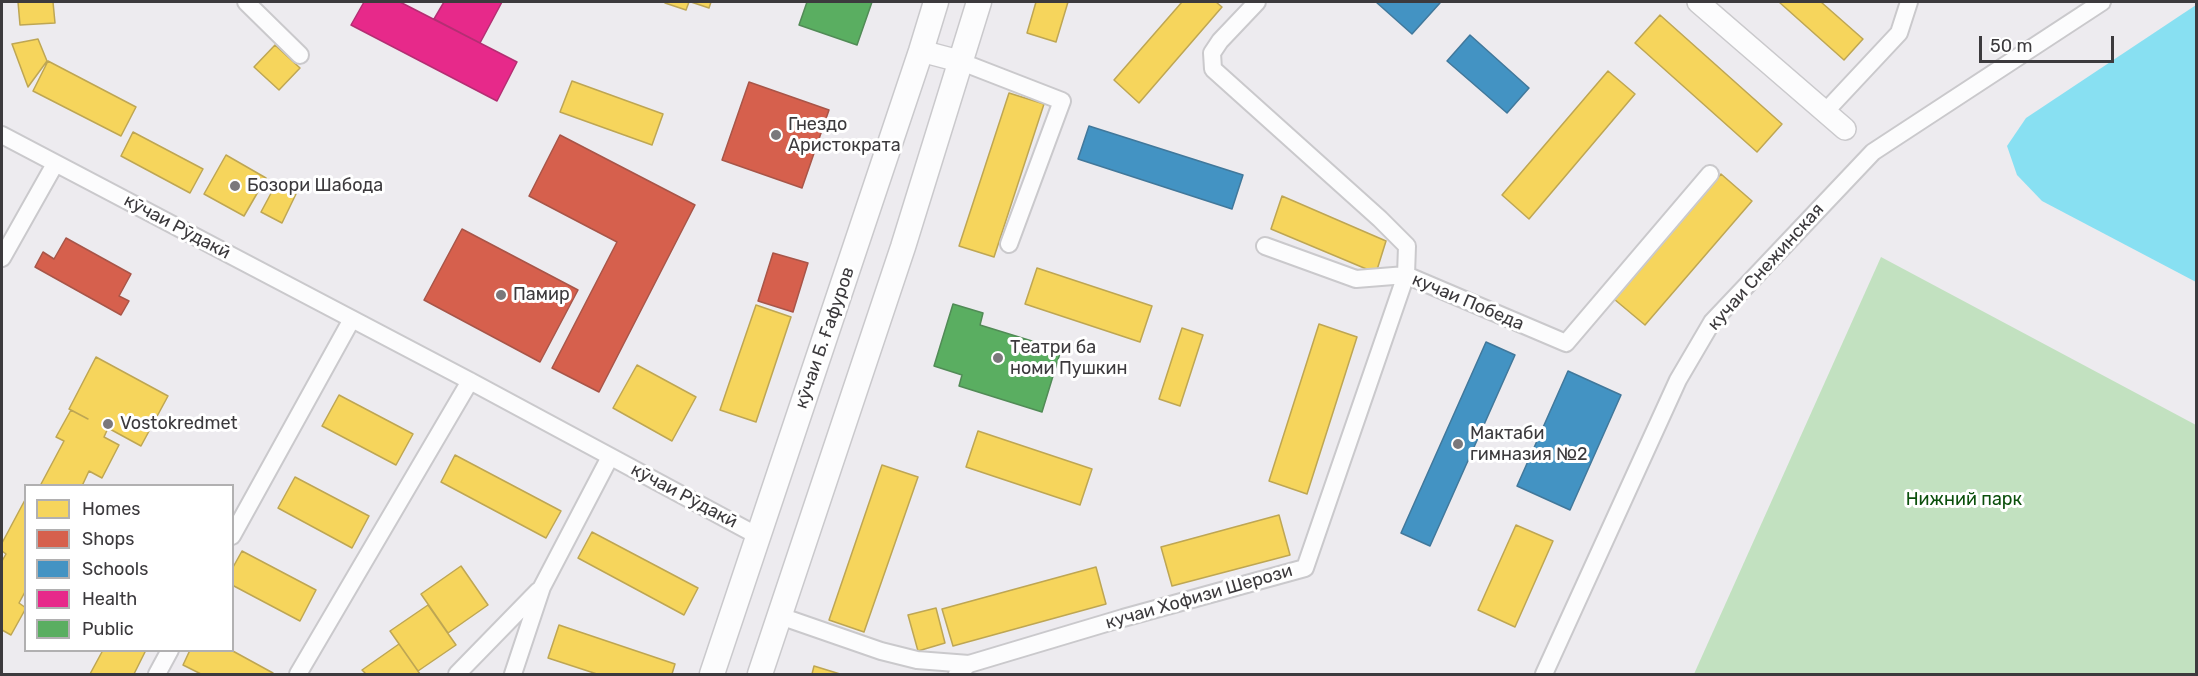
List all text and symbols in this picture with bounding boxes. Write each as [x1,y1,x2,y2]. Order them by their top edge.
scale bar [1982,24,2117,62]
text: 50 m [1990,35,2033,57]
place label: Гнездо Аристократа [788,114,901,156]
marker: Гнездо Аристократа [769,128,783,142]
place label: Бозори Шабода [247,175,383,197]
marker: Бозори Шабода [228,179,242,193]
street label: кӯчаи Рӯдакӣ [120,190,234,264]
street label: кучаи Снежинская [1703,199,1829,335]
street label: кӯчаи Б. Ғафуров [791,264,859,412]
street label: кучаи Победа [1409,269,1527,335]
place label: Памир [513,284,570,306]
marker: Памир [494,288,508,302]
place label: Театри ба номи Пушкин [1010,337,1127,380]
marker: Театри ба номи Пушкин [991,351,1005,365]
place label: Vostokredmet [120,413,238,435]
marker: Vostokredmet [101,417,115,431]
place label: Мактаби гимназия №2 [1470,423,1588,466]
marker: Мактаби гимназия №2 [1451,437,1465,451]
street label: кӯчаи Рӯдакӣ [627,459,741,533]
legend [24,484,234,652]
park label: Нижний парк [1906,489,2022,511]
text: Homes [82,498,140,520]
text: Shops [82,528,134,550]
text: Schools [82,558,148,580]
street label: кучаи Хофизи Шерози [1103,560,1295,634]
text: Health [82,588,137,610]
text: Public [82,618,134,640]

